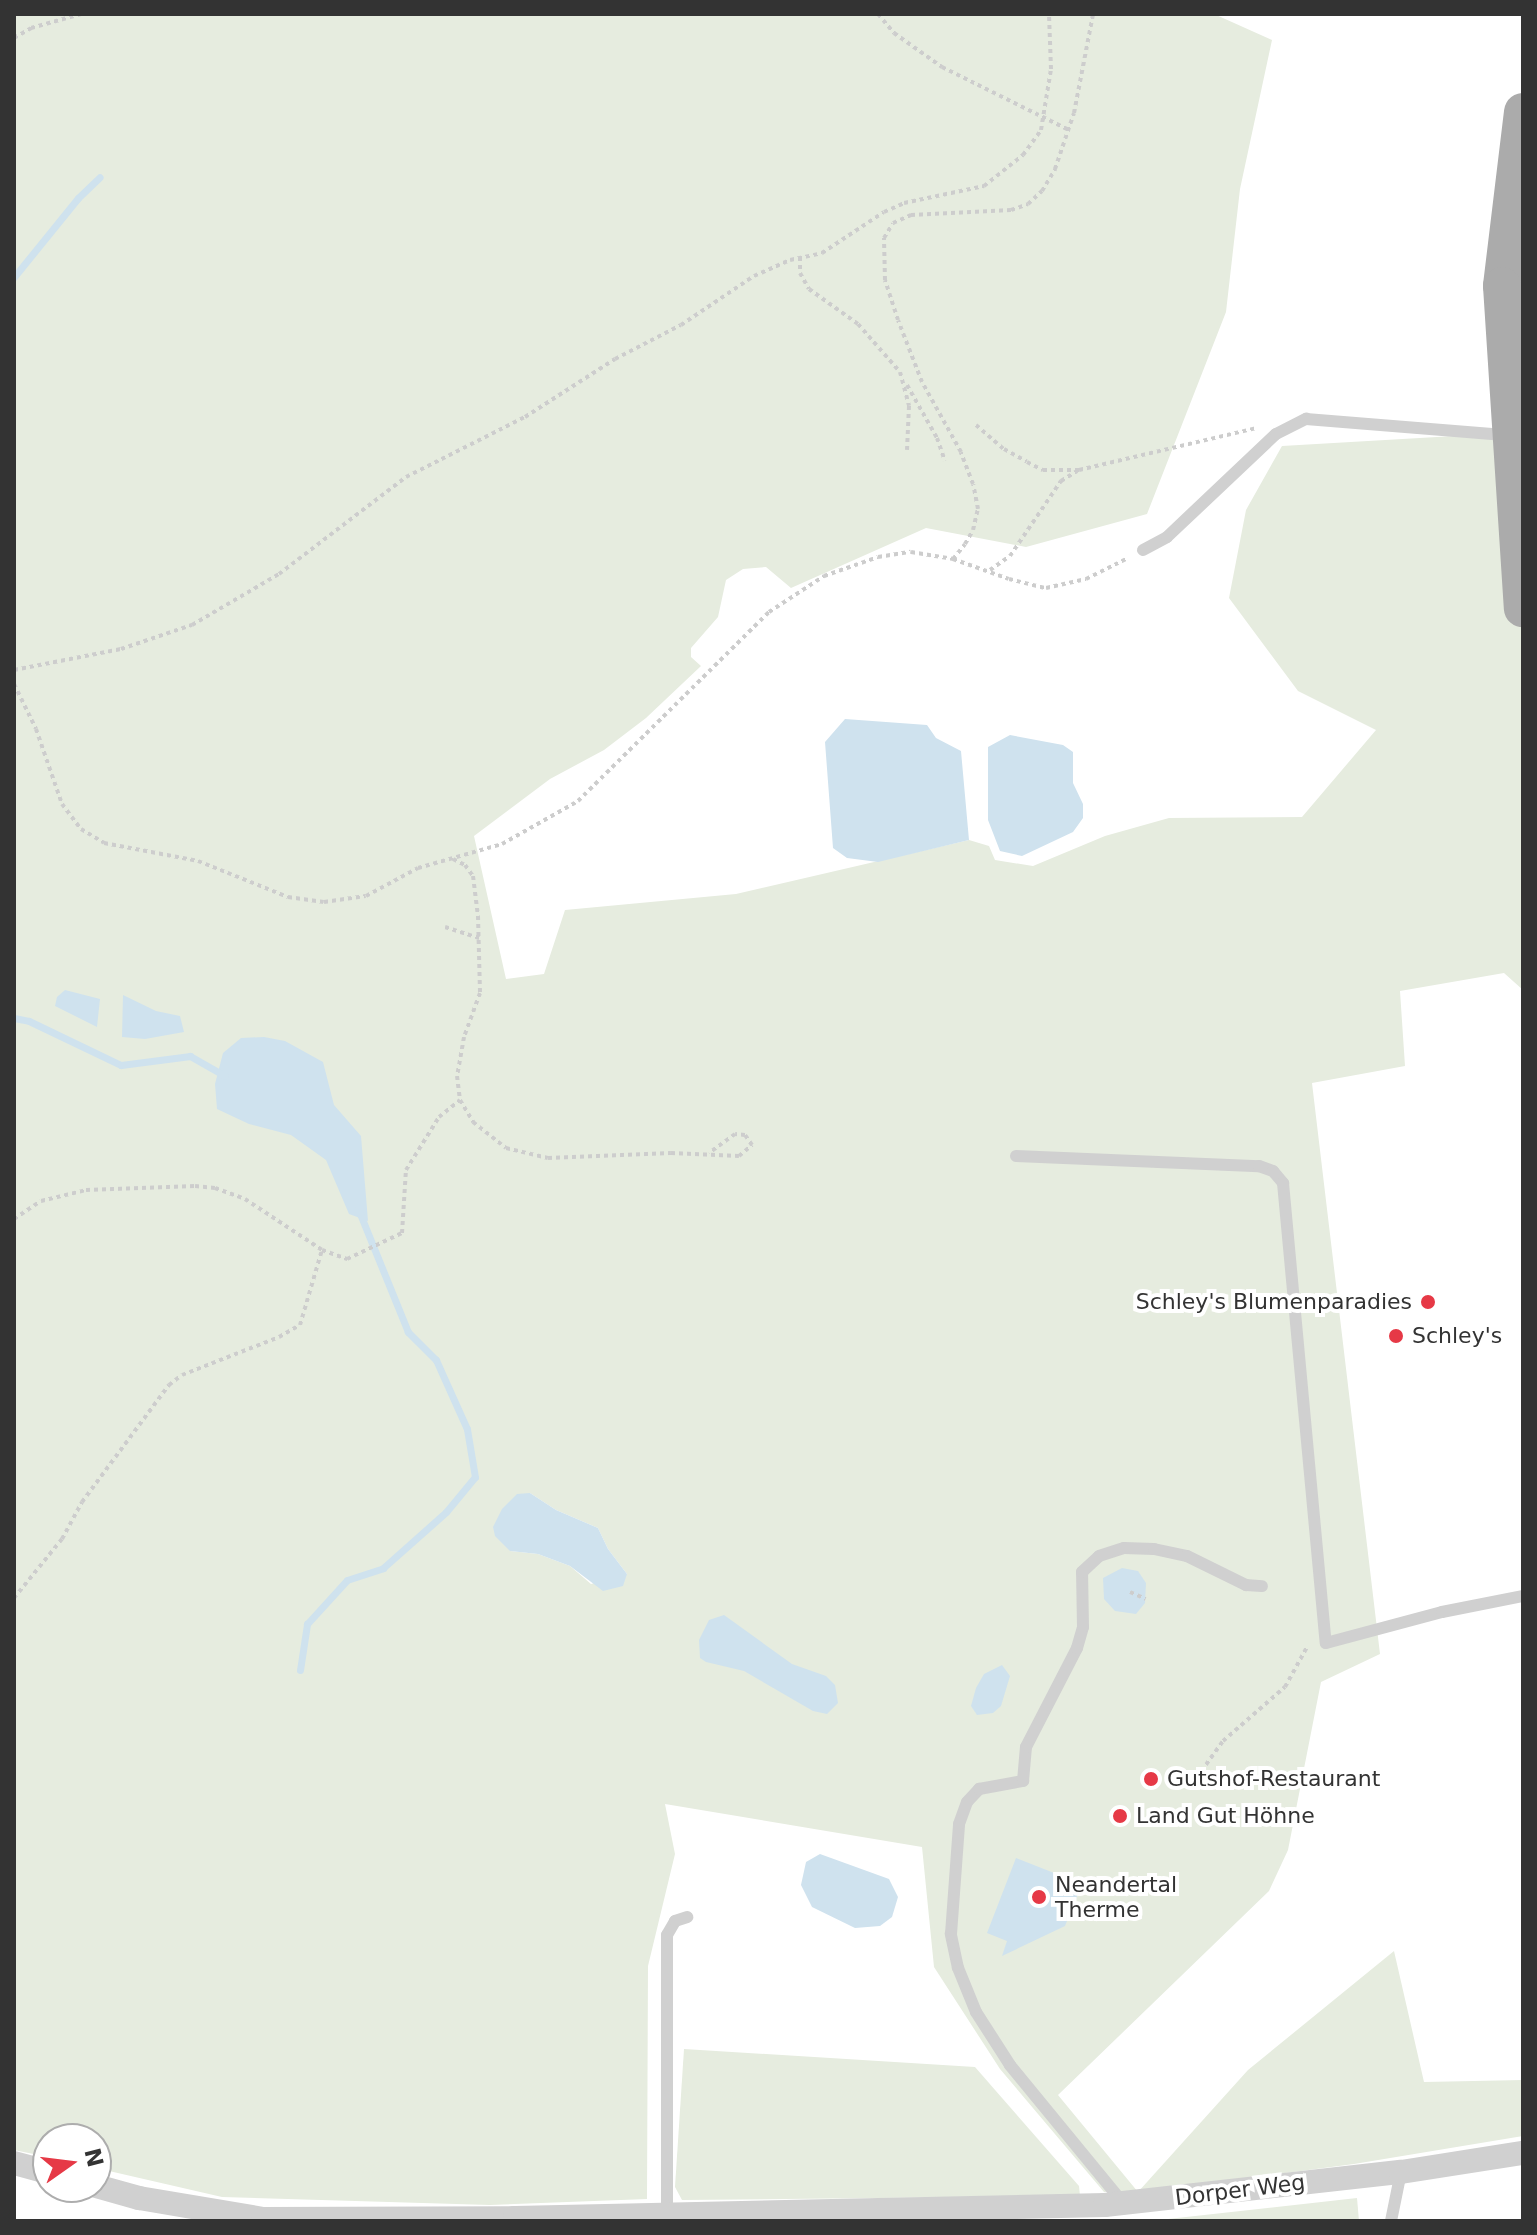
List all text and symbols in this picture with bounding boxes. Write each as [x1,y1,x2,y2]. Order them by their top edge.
place label: Schley's Blumenparadies [1136,1289,1412,1315]
marker: Schley's Blumenparadies [1419,1293,1437,1311]
place label: Schley's [1412,1323,1502,1349]
marker: Schley's [1387,1327,1405,1345]
place label: Gutshof-Restaurant [1167,1766,1380,1792]
marker: Gutshof-Restaurant [1142,1770,1160,1788]
place label: Land Gut Höhne [1136,1803,1315,1829]
marker: Land Gut Höhne [1111,1807,1129,1825]
place label: Neandertal Therme [1055,1871,1177,1922]
marker: Neandertal Therme [1030,1888,1048,1906]
north arrow [32,2123,112,2203]
text: N [79,2146,108,2170]
street label: Dorper Weg [1173,2169,1307,2211]

